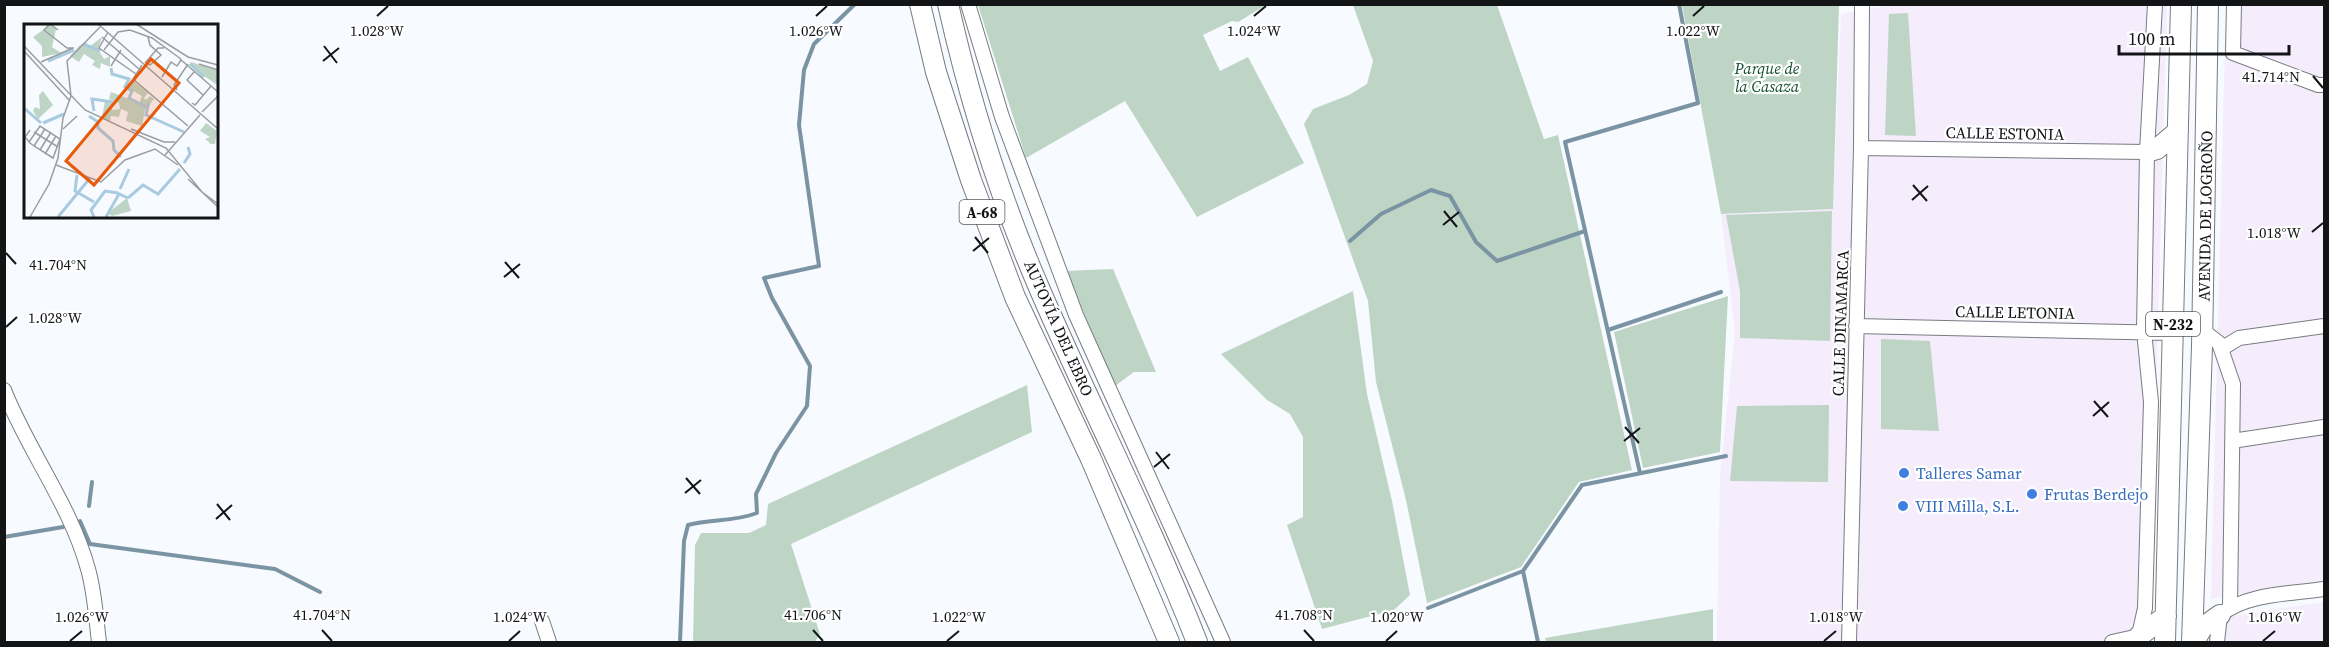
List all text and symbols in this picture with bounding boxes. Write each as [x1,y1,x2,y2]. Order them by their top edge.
scale bar [2119,18,2288,56]
text: 1.028°W [350,20,404,41]
text: 1.026°W [789,20,843,41]
text: 1.024°W [1227,20,1281,41]
text: 1.022°W [1666,20,1720,41]
inset map [24,24,218,218]
text: 100 m [2128,26,2175,51]
park label: Parque de la Casaza [1734,57,1800,97]
text: 41.714°N [2242,66,2300,87]
street label: CALLE ESTONIA [1945,121,2065,145]
street label: AVENIDA DE LOGROÑO [2193,130,2217,302]
road number: A-68 [960,200,1004,224]
text: 1.018°W [2247,222,2301,243]
street label: CALLE DINAMARCA [1826,249,1854,397]
text: 41.704°N [29,254,87,275]
street label: AUTOVÍA DEL EBRO [1019,256,1099,400]
street label: CALLE LETONIA [1955,300,2076,324]
text: 1.028°W [28,307,82,328]
road number: N-232 [2146,312,2200,336]
place label: Talleres Samar [1916,462,2022,484]
marker: Talleres Samar [1897,466,1911,480]
place label: Frutas Berdejo [2044,483,2149,505]
marker: Frutas Berdejo [2025,487,2039,501]
place label: VIII Milla, S.L. [1915,495,2020,517]
marker: VIII Milla, S.L. [1896,499,1910,513]
text: 41.704°N [293,604,351,625]
text: 41.706°N [784,604,842,625]
text: 41.708°N [1275,604,1333,625]
text: 1.026°W [55,606,109,627]
text: 1.024°W [493,606,547,627]
text: 1.022°W [932,606,986,627]
text: 1.020°W [1370,606,1424,627]
text: 1.018°W [1809,606,1863,627]
text: 1.016°W [2248,606,2302,627]

